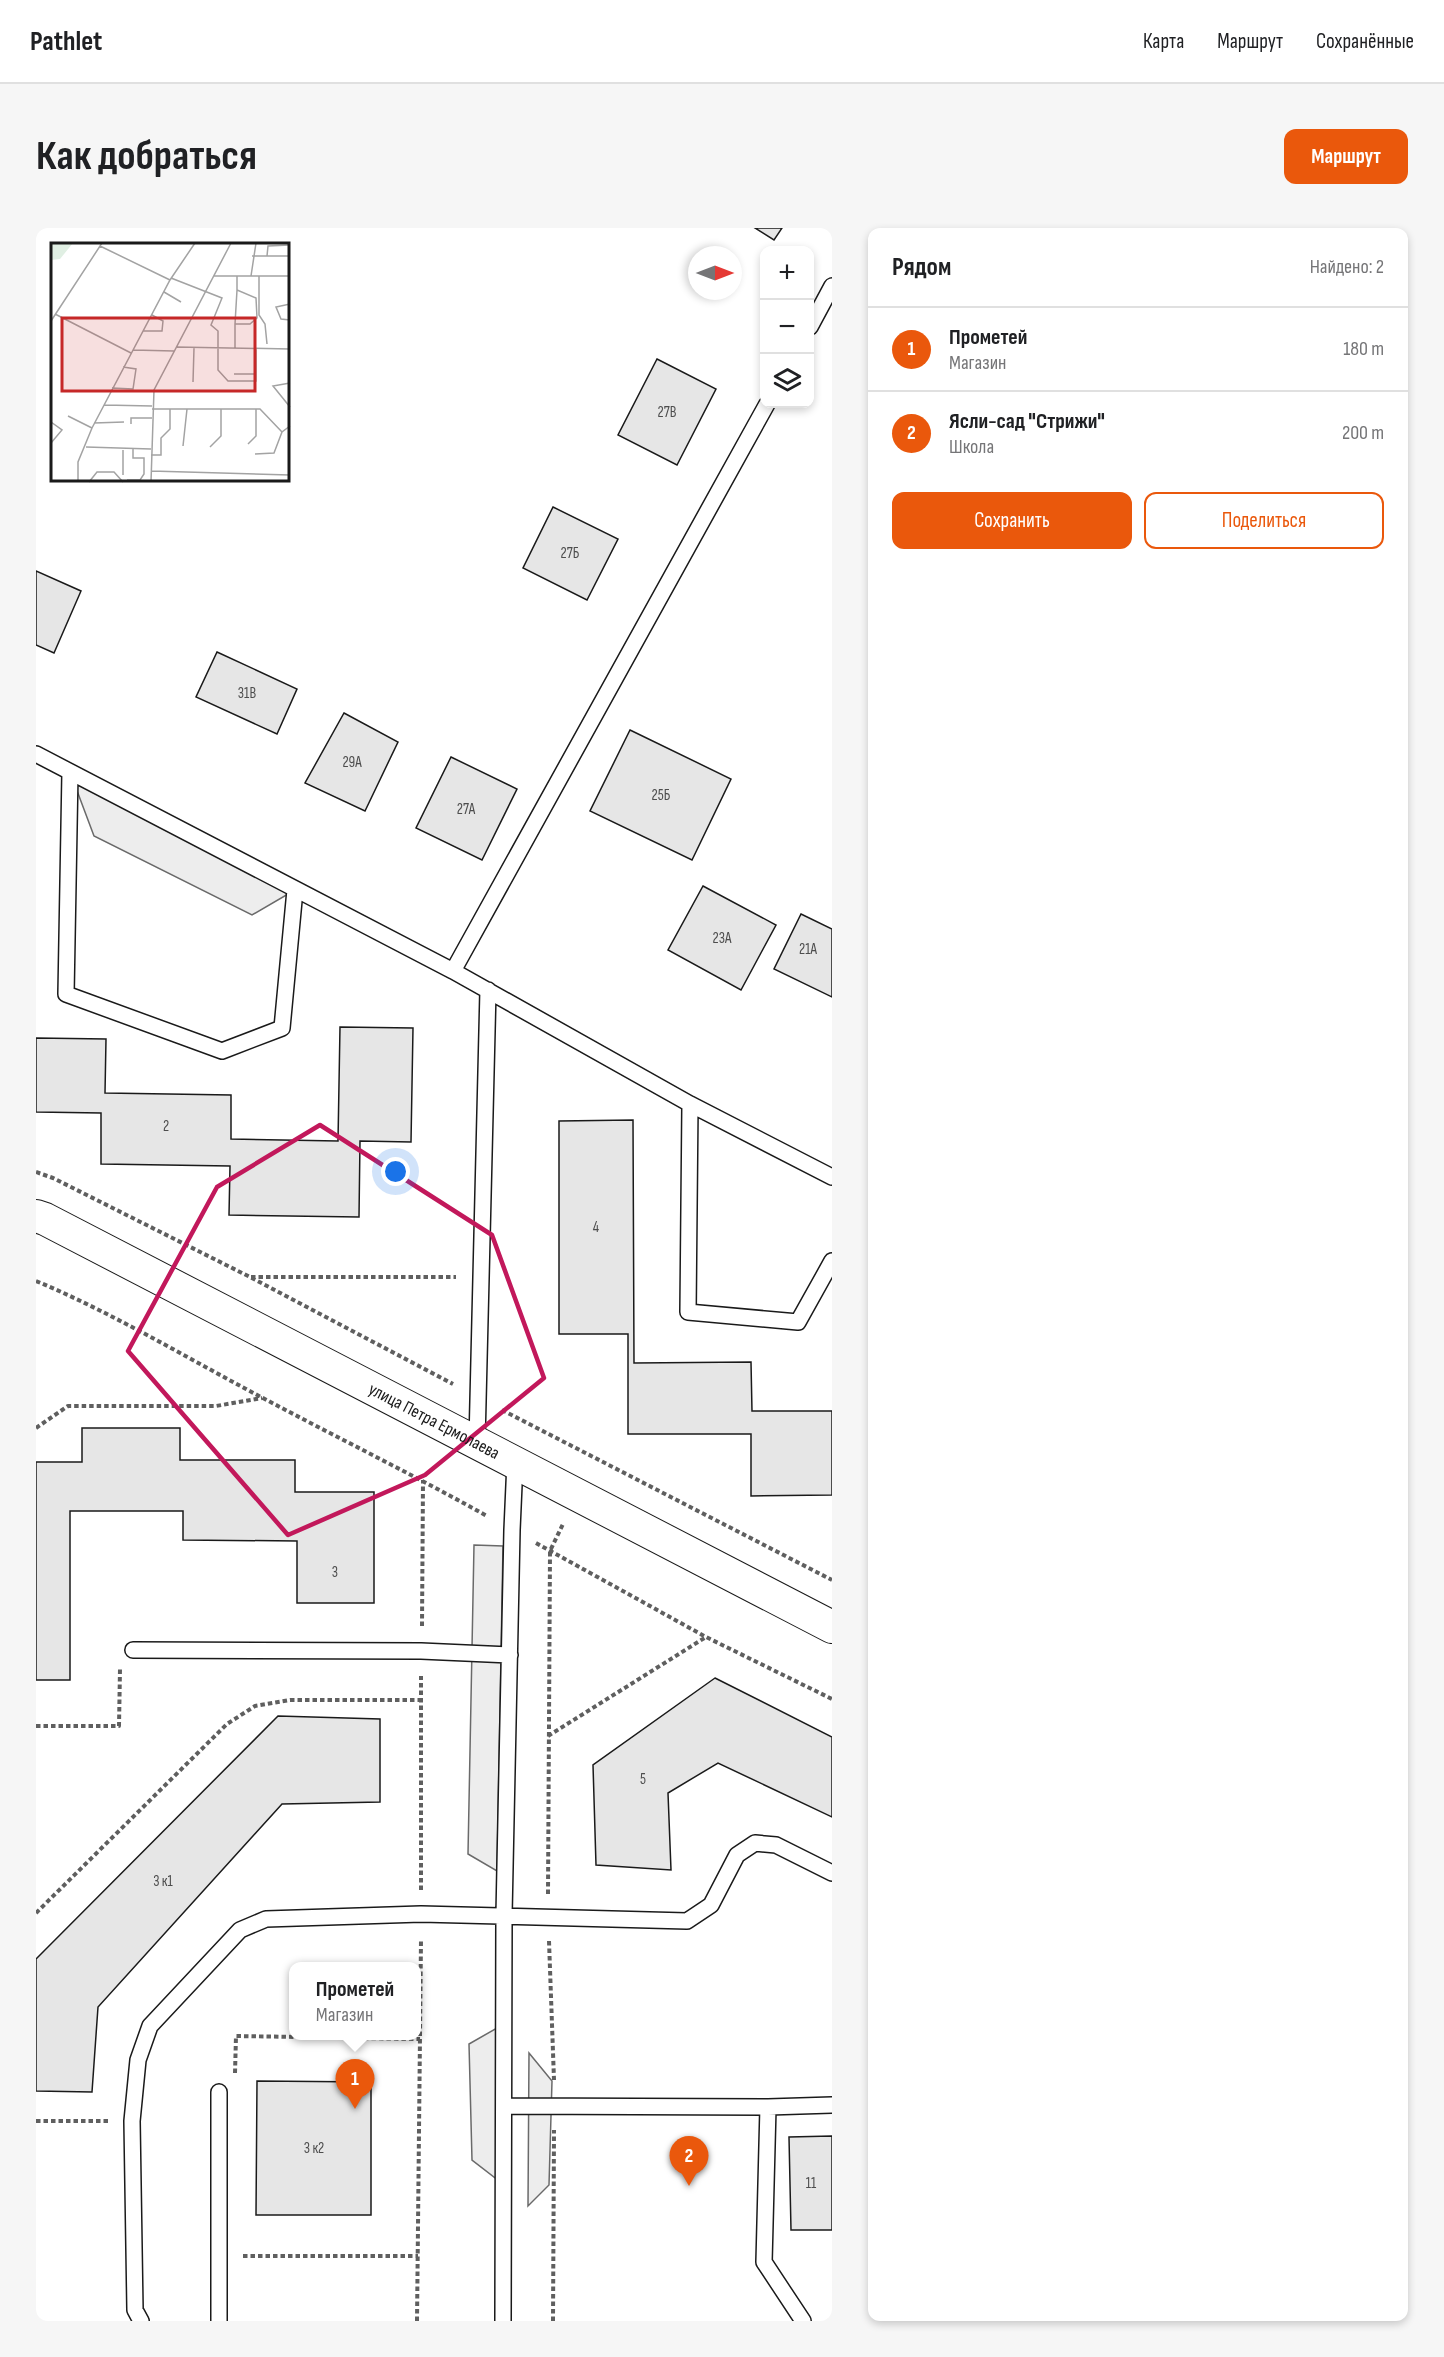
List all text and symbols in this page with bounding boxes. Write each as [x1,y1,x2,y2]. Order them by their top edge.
text: Pathlet [30,25,102,58]
text: Карта [1143,29,1184,54]
text: Маршрут [1217,29,1283,54]
text: Сохранённые [1316,29,1414,54]
button: Маршрут [1284,129,1408,184]
text: Как добраться [36,131,257,182]
inset map [51,243,290,482]
north arrow [688,246,742,300]
map controls [760,246,814,408]
button: + [760,246,814,300]
text: Рядом [892,252,951,283]
text: Найдено: 2 [1310,255,1384,279]
button: − [760,300,814,354]
text: Прометей [949,324,1027,351]
text: 1 [908,337,915,361]
text: 180 m [1343,337,1384,361]
text: Магазин [949,351,1006,375]
button: layers [760,354,814,408]
house number: 27В [658,403,677,422]
text: Ясли-сад "Стрижи" [949,408,1105,435]
text: 2 [907,421,916,445]
text: 200 m [1342,421,1384,445]
text: Школа [949,435,994,459]
button: Сохранить [892,492,1132,549]
button: Поделиться [1144,492,1384,549]
house number: 27Б [561,544,580,563]
house number: 31В [238,684,256,703]
house number: 29А [342,753,362,772]
house number: 25Б [652,786,671,805]
house number: 27А [457,800,476,819]
house number: 23А [713,929,732,948]
house number: 21А [799,940,818,959]
house number: 2 [163,1117,169,1136]
your location [381,1157,410,1186]
house number: 4 [593,1218,599,1237]
street label: улица Петра Ермолаева [365,1378,503,1463]
house number: 3 [332,1563,338,1582]
house number: 5 [640,1770,646,1789]
house number: 3 к1 [153,1872,174,1891]
popup [289,1962,421,2040]
text: Прометей [316,1976,394,2003]
text: Магазин [316,2003,373,2027]
pin: 1 [336,2060,374,2109]
pin: 2 [670,2136,708,2186]
house number: 3 к2 [304,2139,324,2158]
house number: 11 [806,2174,817,2193]

